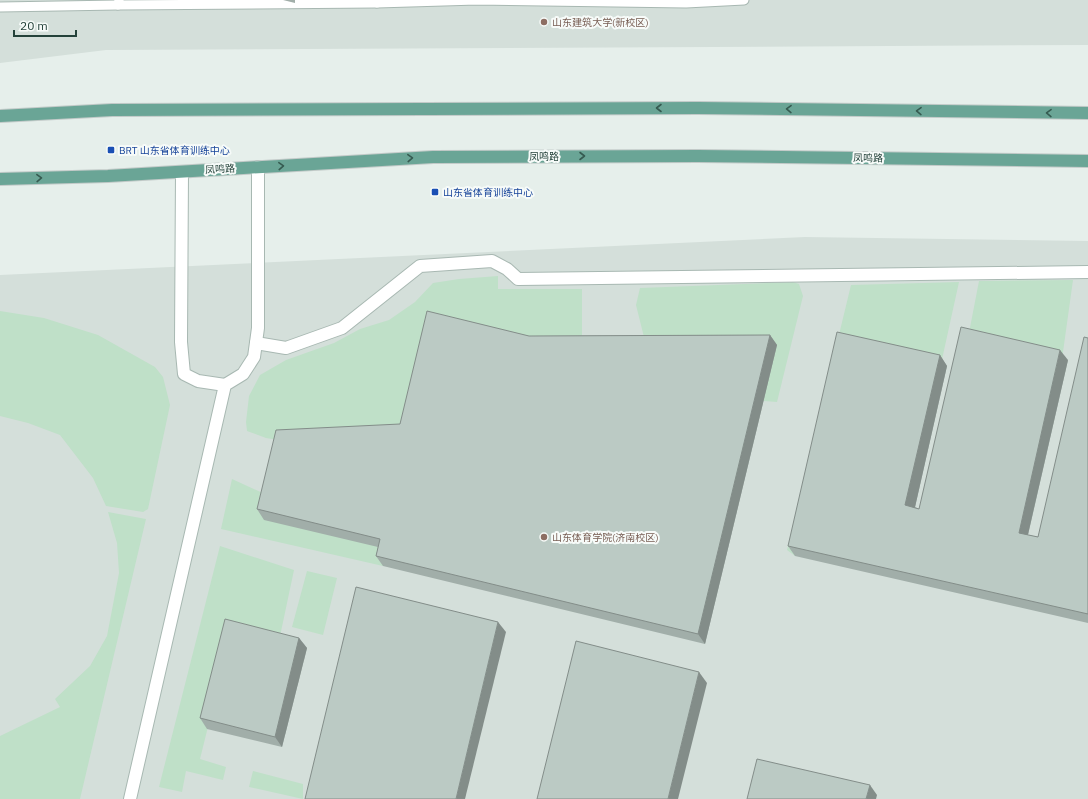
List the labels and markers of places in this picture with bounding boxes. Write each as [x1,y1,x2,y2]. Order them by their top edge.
place label: 山东建筑大学(新校区) [552,16,649,29]
marker: 山东建筑大学(新校区) [539,17,549,27]
place label: BRT 山东省体育训练中心 [119,144,230,157]
marker: BRT 山东省体育训练中心 [106,145,116,155]
place label: 山东省体育训练中心 [443,186,533,199]
marker: 山东省体育训练中心 [430,187,440,197]
place label: 山东体育学院(济南校区) [552,531,659,544]
marker: 山东体育学院(济南校区) [539,532,549,542]

